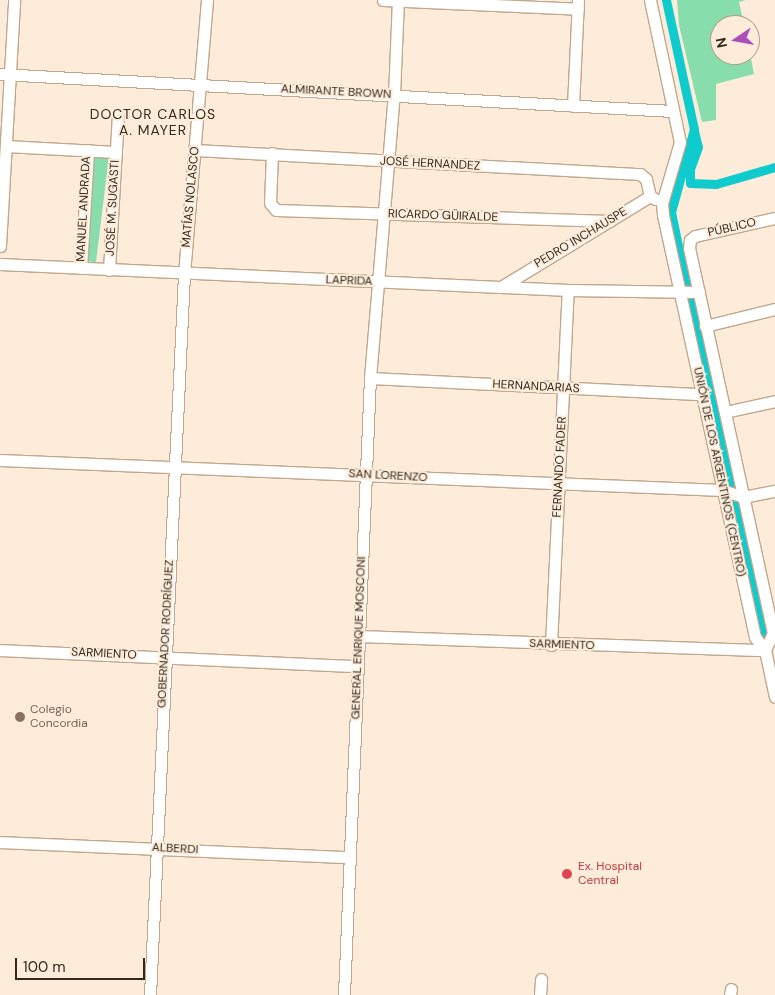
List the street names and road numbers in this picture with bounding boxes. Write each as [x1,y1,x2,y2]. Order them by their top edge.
street label: ALMIRANTE BROWN [280,82,392,102]
street label: MATÍAS NOLASCO [179,146,203,248]
street label: JOSÉ HERNANDEZ [379,154,481,174]
street label: MANUEL ANDRADA [74,156,94,262]
street label: JOSÉ M. SUGASTI [103,160,123,256]
street label: PEDRO INCHAUSPE [532,205,630,271]
street label: RICARDO GÜIRALDE [388,207,498,225]
street label: PÚBLICO [706,215,758,241]
street label: LAPRIDA [325,273,373,289]
street label: UNIÓN DE LOS ARGENTINOS (CENTRO) [690,366,748,578]
street label: HERNANDARIAS [492,378,580,396]
street label: FERNANDO FADER [550,416,570,518]
street label: SAN LORENZO [348,467,428,485]
street label: GENERAL ENRIQUE MOSCONI [349,556,369,720]
street label: GOBERNADOR RODRÍGUEZ [155,559,177,709]
street label: SARMIENTO [529,637,595,653]
street label: SARMIENTO [71,645,137,663]
street label: ALBERDI [151,841,199,857]

